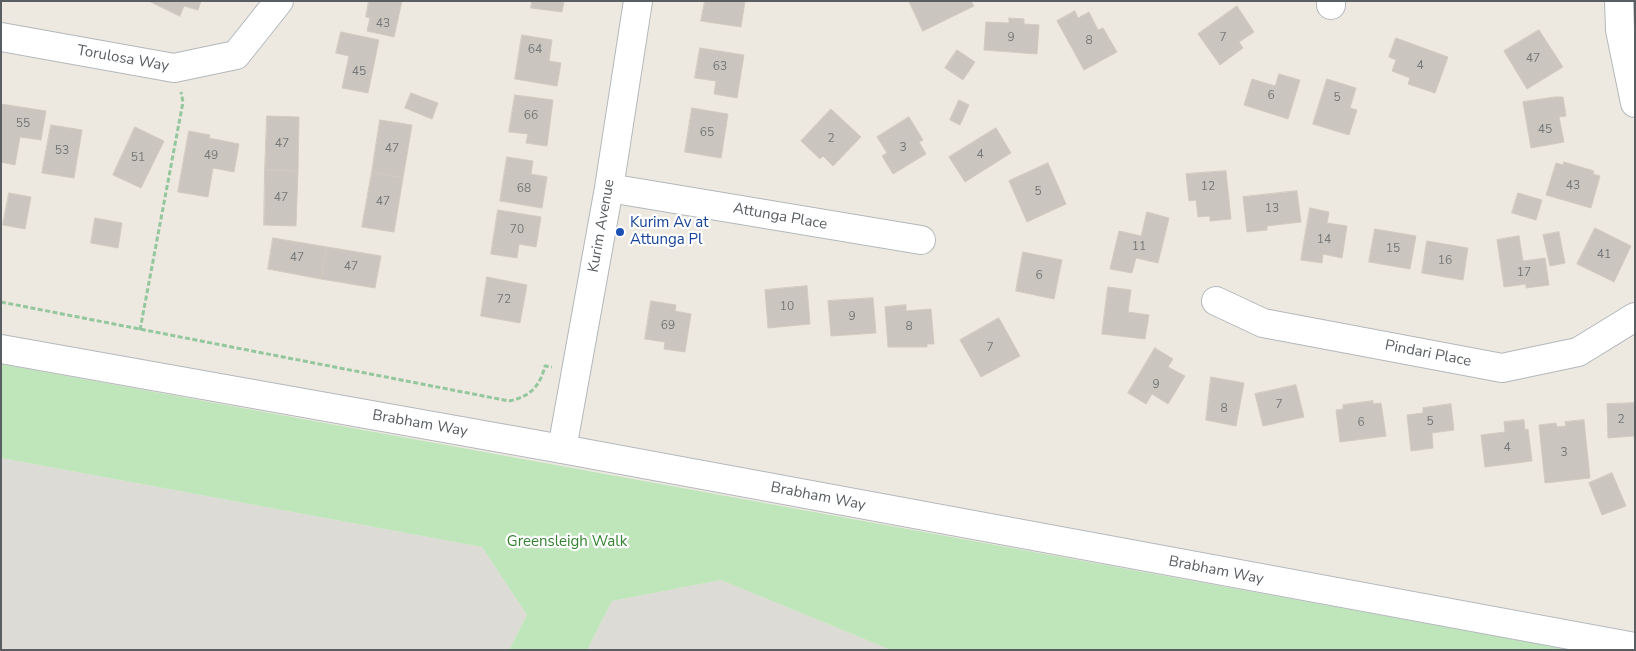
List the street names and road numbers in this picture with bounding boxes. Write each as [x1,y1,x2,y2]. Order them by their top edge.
street label: Torulosa Way [76,42,170,76]
street label: Kurim Avenue [585,178,619,274]
street label: Attunga Place [732,200,828,234]
street label: Pindari Place [1383,337,1473,371]
street label: Brabham Way [371,407,469,441]
street label: Brabham Way [769,479,867,515]
street label: Brabham Way [1167,553,1265,589]

